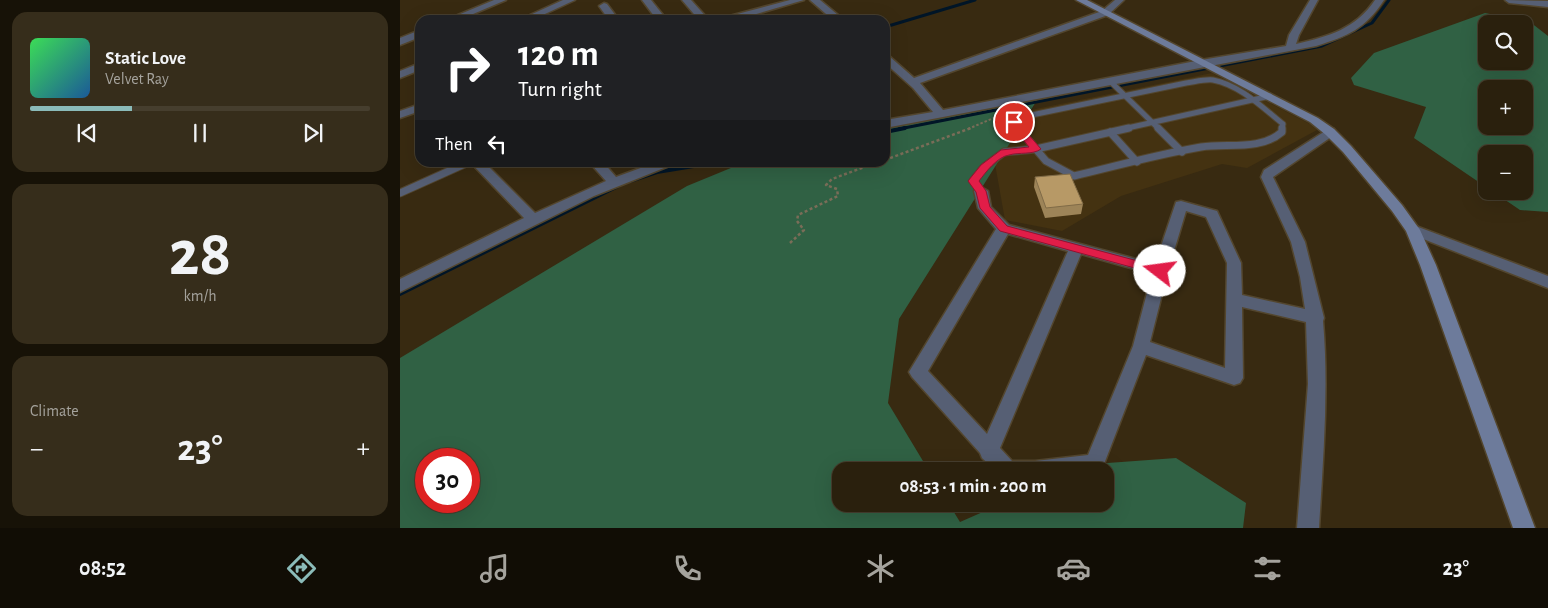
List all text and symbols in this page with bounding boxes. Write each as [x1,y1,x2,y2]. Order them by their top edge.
map controls [1478,15,1533,200]
button: search [1478,15,1533,70]
icon: right [435,35,500,100]
text: 120 m [518,37,599,72]
text: Static Love [105,49,186,68]
text: Velvet Ray [105,71,169,87]
text: Turn right [518,78,602,100]
button: + [1478,80,1533,135]
pin [993,101,1035,143]
icon: arrive [1000,108,1028,136]
icon: previous [73,119,101,147]
icon: pause [186,119,214,147]
icon: next [299,119,327,147]
icon: left [483,130,511,158]
text: Then [435,135,473,154]
button: − [1478,145,1533,200]
text: 28 [169,222,231,287]
position arrow [1133,244,1185,296]
text: km/h [183,288,217,304]
text: Climate [30,403,79,419]
text: 23° [177,430,223,468]
text: − [30,435,43,463]
text: + [357,435,370,463]
speed limit sign: 30 [415,448,480,513]
text: 08:53 · 1 min · 200 m [899,477,1047,496]
icon: directions [284,551,319,586]
icon: music [477,551,512,586]
icon: phone [670,551,705,586]
icon: climate [863,551,898,586]
icon: car [1056,551,1091,586]
icon: filters [1250,551,1285,586]
text: 08:52 [79,557,126,579]
text: 23° [1443,557,1469,579]

